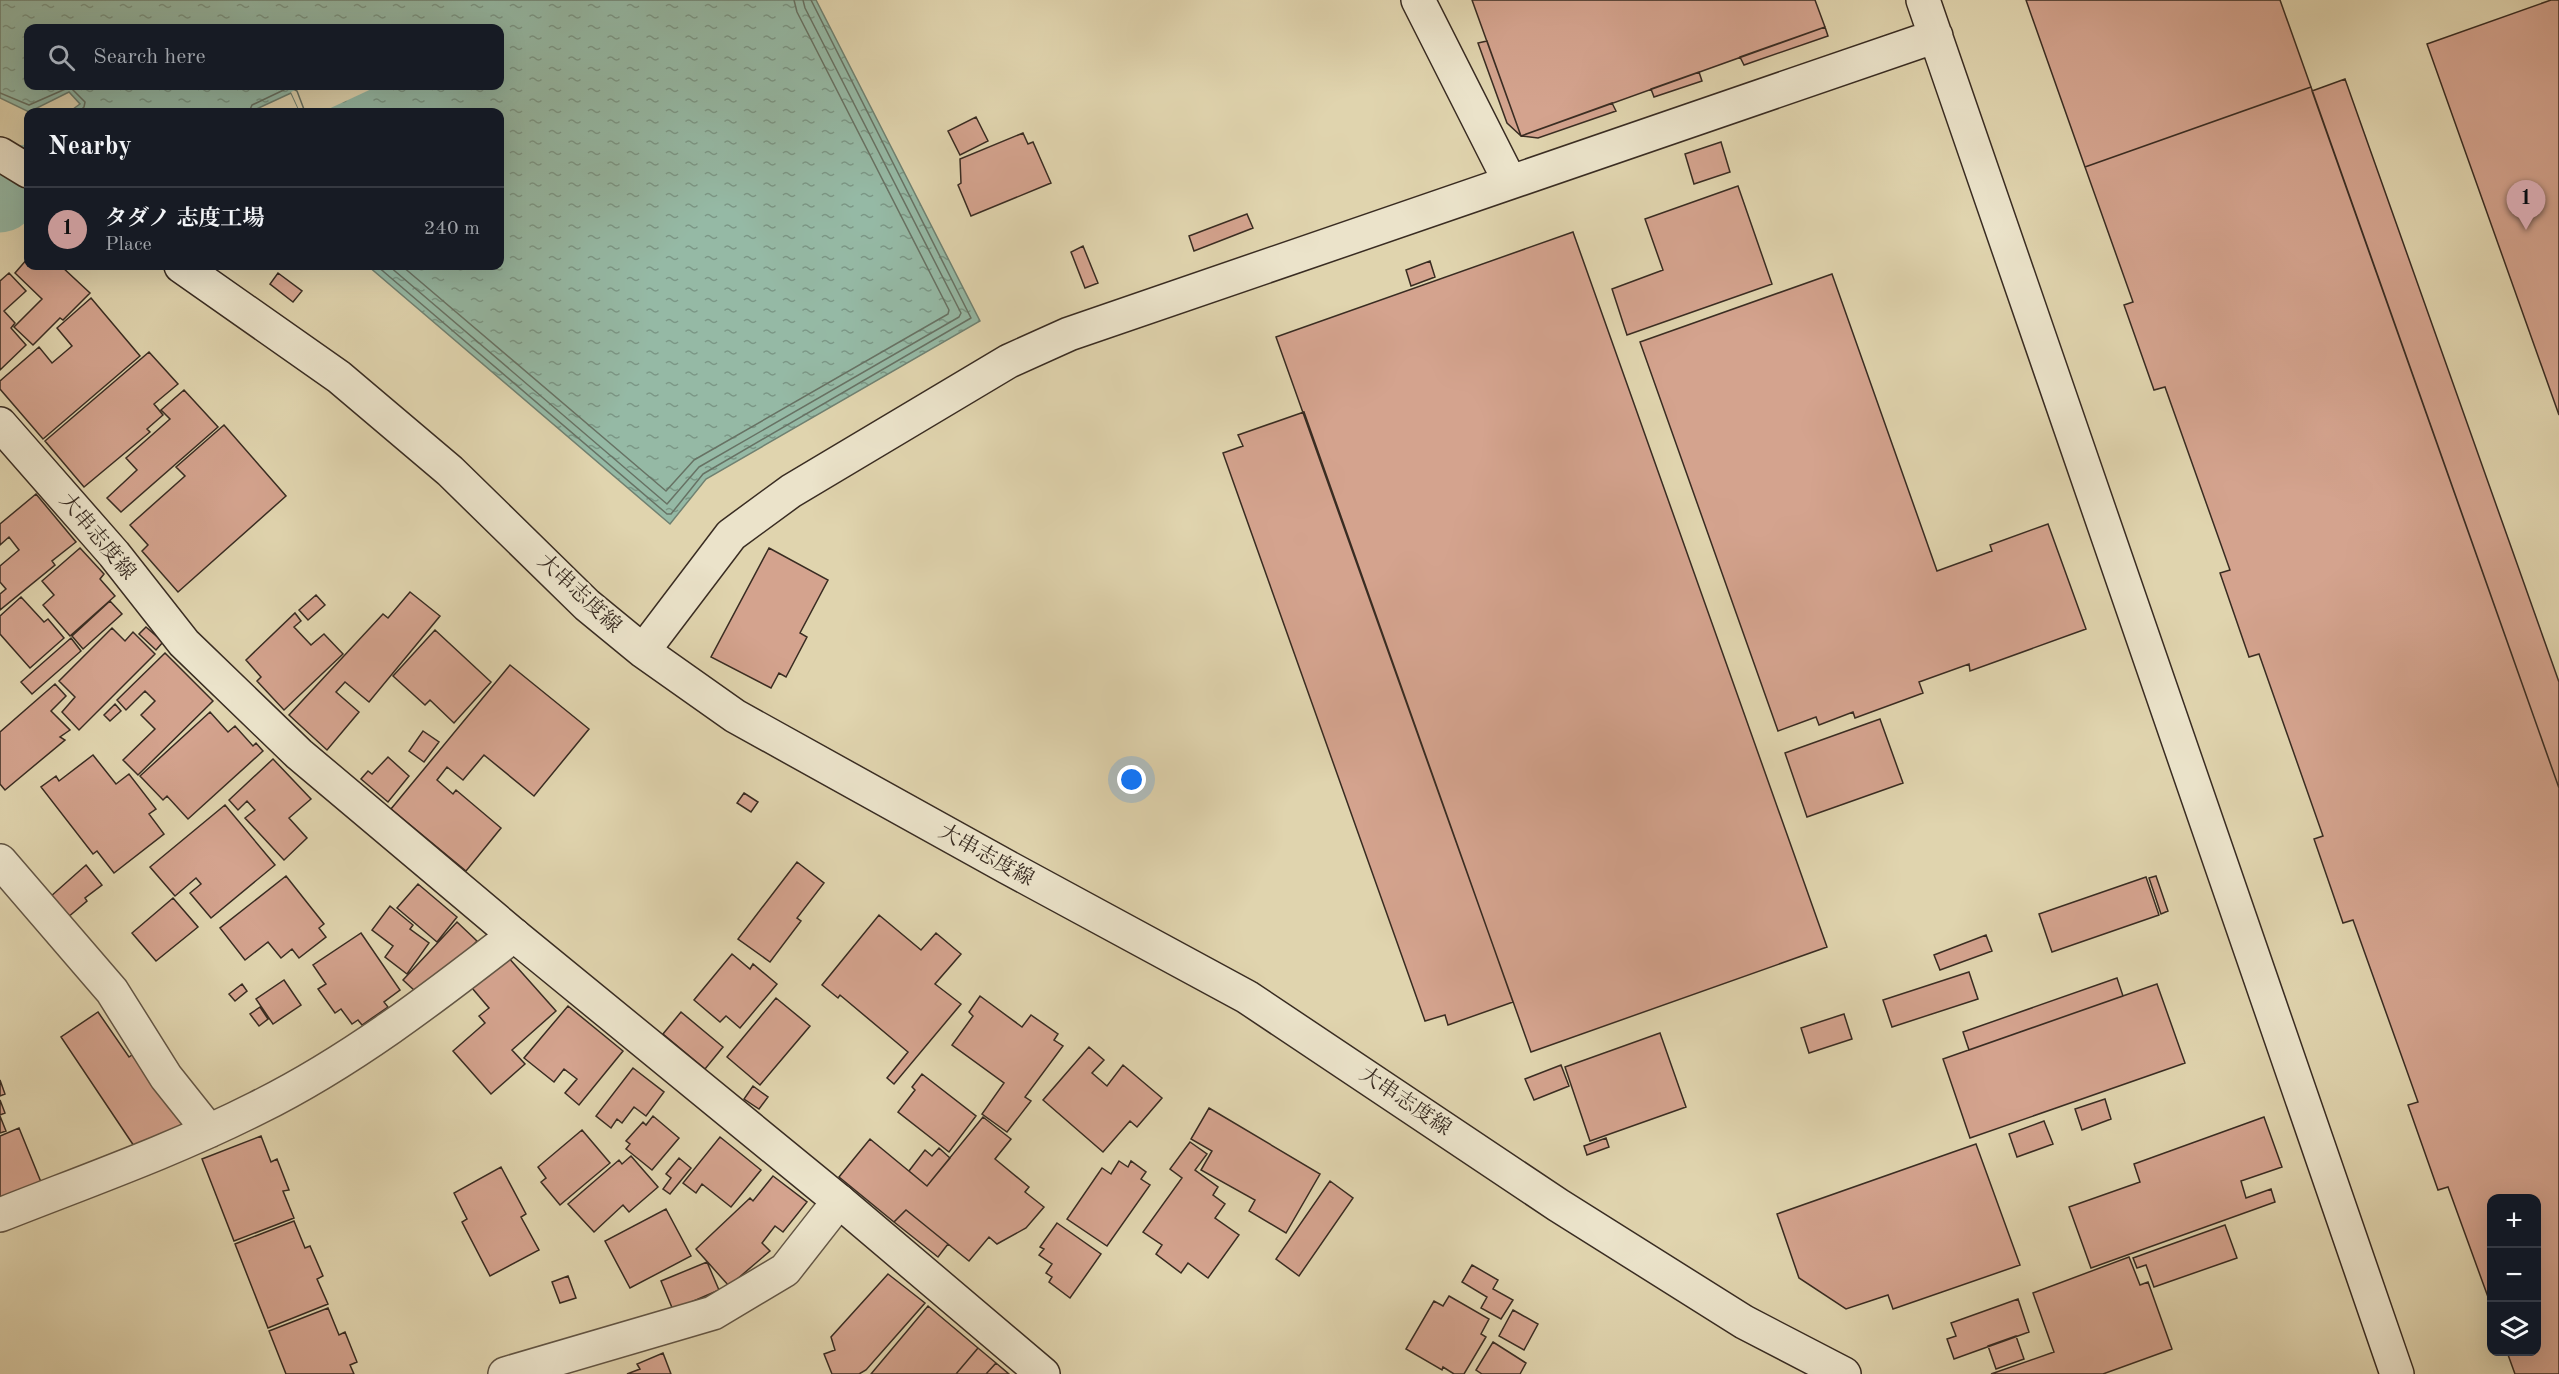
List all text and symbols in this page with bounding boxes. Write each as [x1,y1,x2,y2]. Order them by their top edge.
search box [24,24,504,90]
icon: search [45,41,78,74]
text: Search here [93,46,206,68]
text: Nearby [48,134,132,160]
pin: 1 [2506,180,2546,230]
text: タダノ 志度工場 [105,208,265,230]
text: 1 [62,219,73,239]
text: 240 m [424,219,480,239]
text: Place [105,235,152,255]
street label: 大串志度線 [55,489,140,584]
street label: 大串志度線 [533,549,626,637]
your location [1117,765,1146,794]
street label: 大串志度線 [935,820,1038,891]
street label: 大串志度線 [1356,1062,1456,1140]
map controls [2487,1194,2541,1356]
button: + [2487,1194,2541,1248]
button: − [2487,1248,2541,1302]
button: layers [2487,1302,2541,1356]

